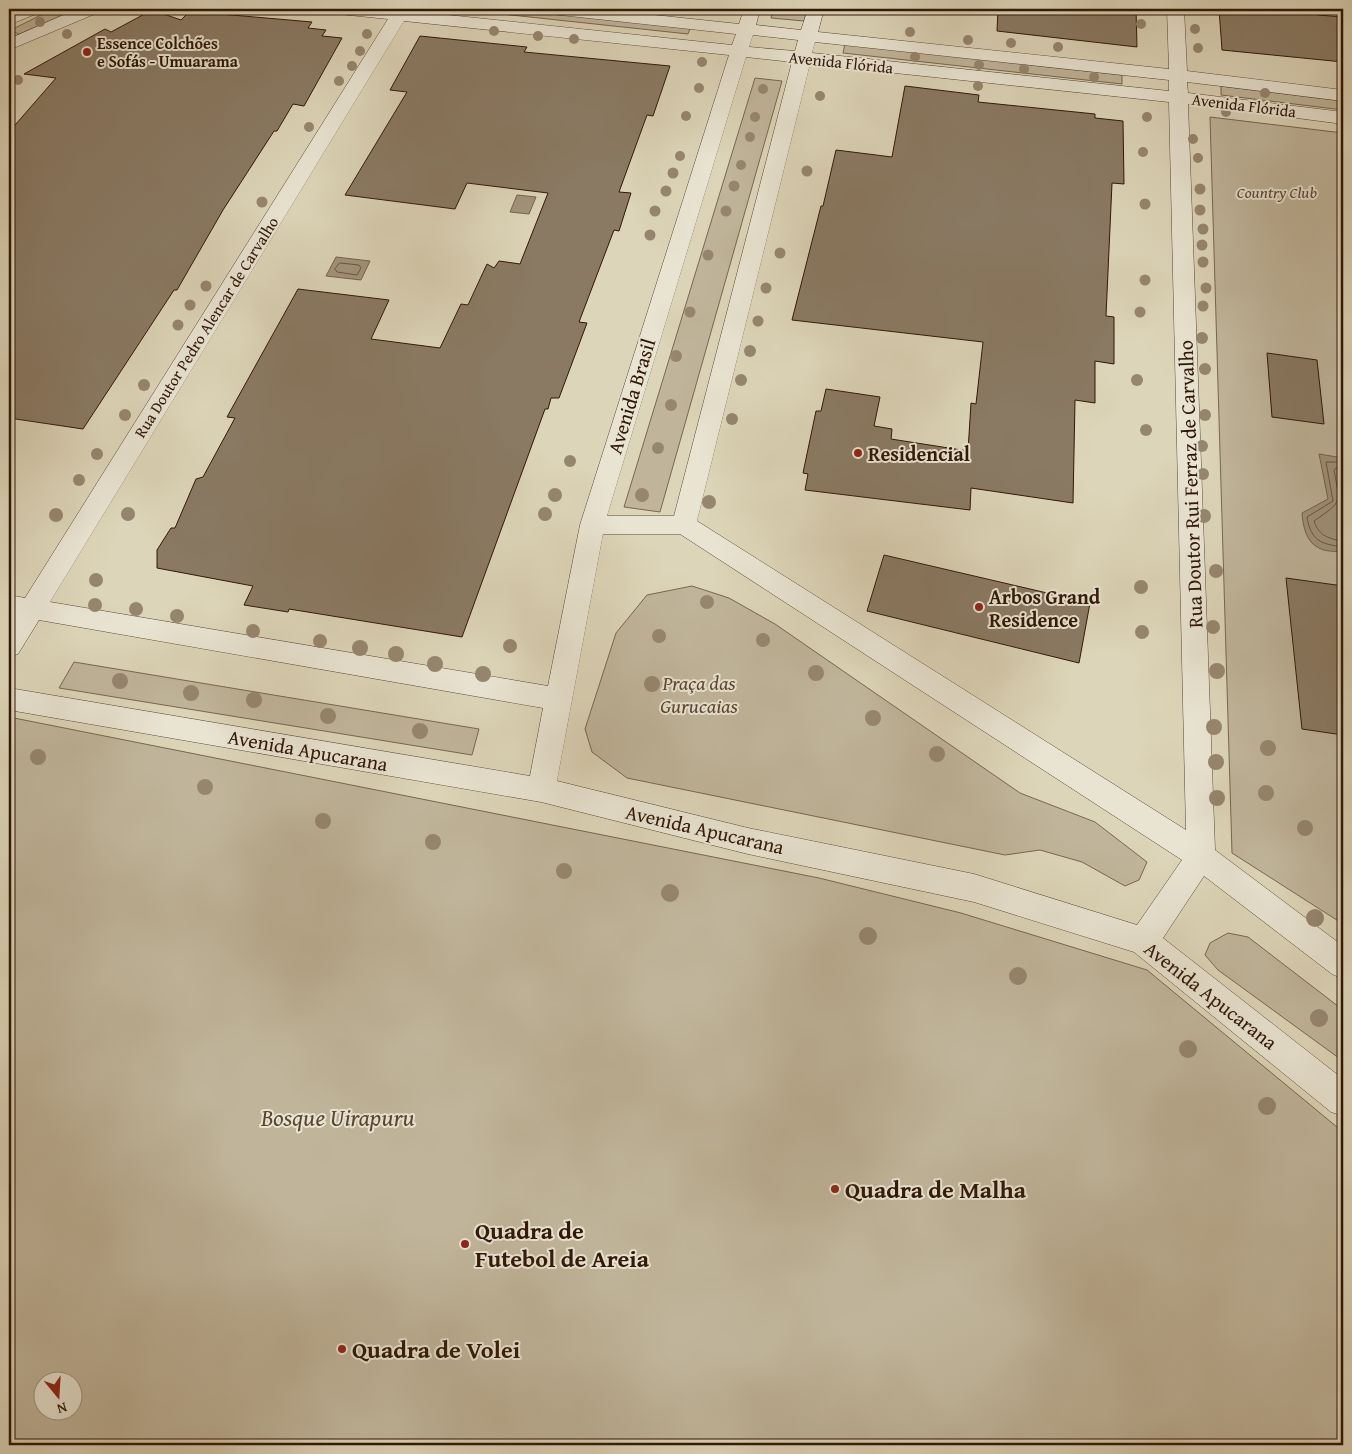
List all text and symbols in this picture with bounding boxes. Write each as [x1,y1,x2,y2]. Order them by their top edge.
place label: Essence Colchões e Sofás - Umuarama [97,31,239,73]
street label: Avenida Flórida [788,45,895,79]
marker: Essence Colchões e Sofás - Umuarama [81,46,93,58]
street label: Avenida Flórida [1191,87,1298,123]
park label: Country Club [1237,180,1318,204]
street label: Rua Doutor Pedro Alencar de Carvalho [128,212,284,442]
street label: Avenida Brasil [600,334,662,457]
street label: Rua Doutor Rui Ferraz de Carvalho [1170,340,1210,628]
place label: Residencial [868,439,970,468]
marker: Residencial [852,447,864,459]
place label: Arbos Grand Residence [989,582,1101,634]
marker: Arbos Grand Residence [973,601,985,613]
park label: Praça das Gurucaias [660,668,738,720]
street label: Avenida Apucarana [226,722,391,778]
street label: Avenida Apucarana [623,797,788,861]
street label: Avenida Apucarana [1138,934,1284,1057]
park label: Bosque Uirapuru [260,1100,415,1135]
place label: Quadra de Malha [845,1172,1027,1207]
marker: Quadra de Malha [829,1183,841,1195]
place label: Quadra de Futebol de Areia [475,1213,650,1276]
marker: Quadra de Futebol de Areia [459,1238,471,1250]
place label: Quadra de Volei [352,1332,520,1367]
marker: Quadra de Volei [336,1343,348,1355]
north arrow [32,1372,82,1422]
text: N [54,1397,70,1420]

